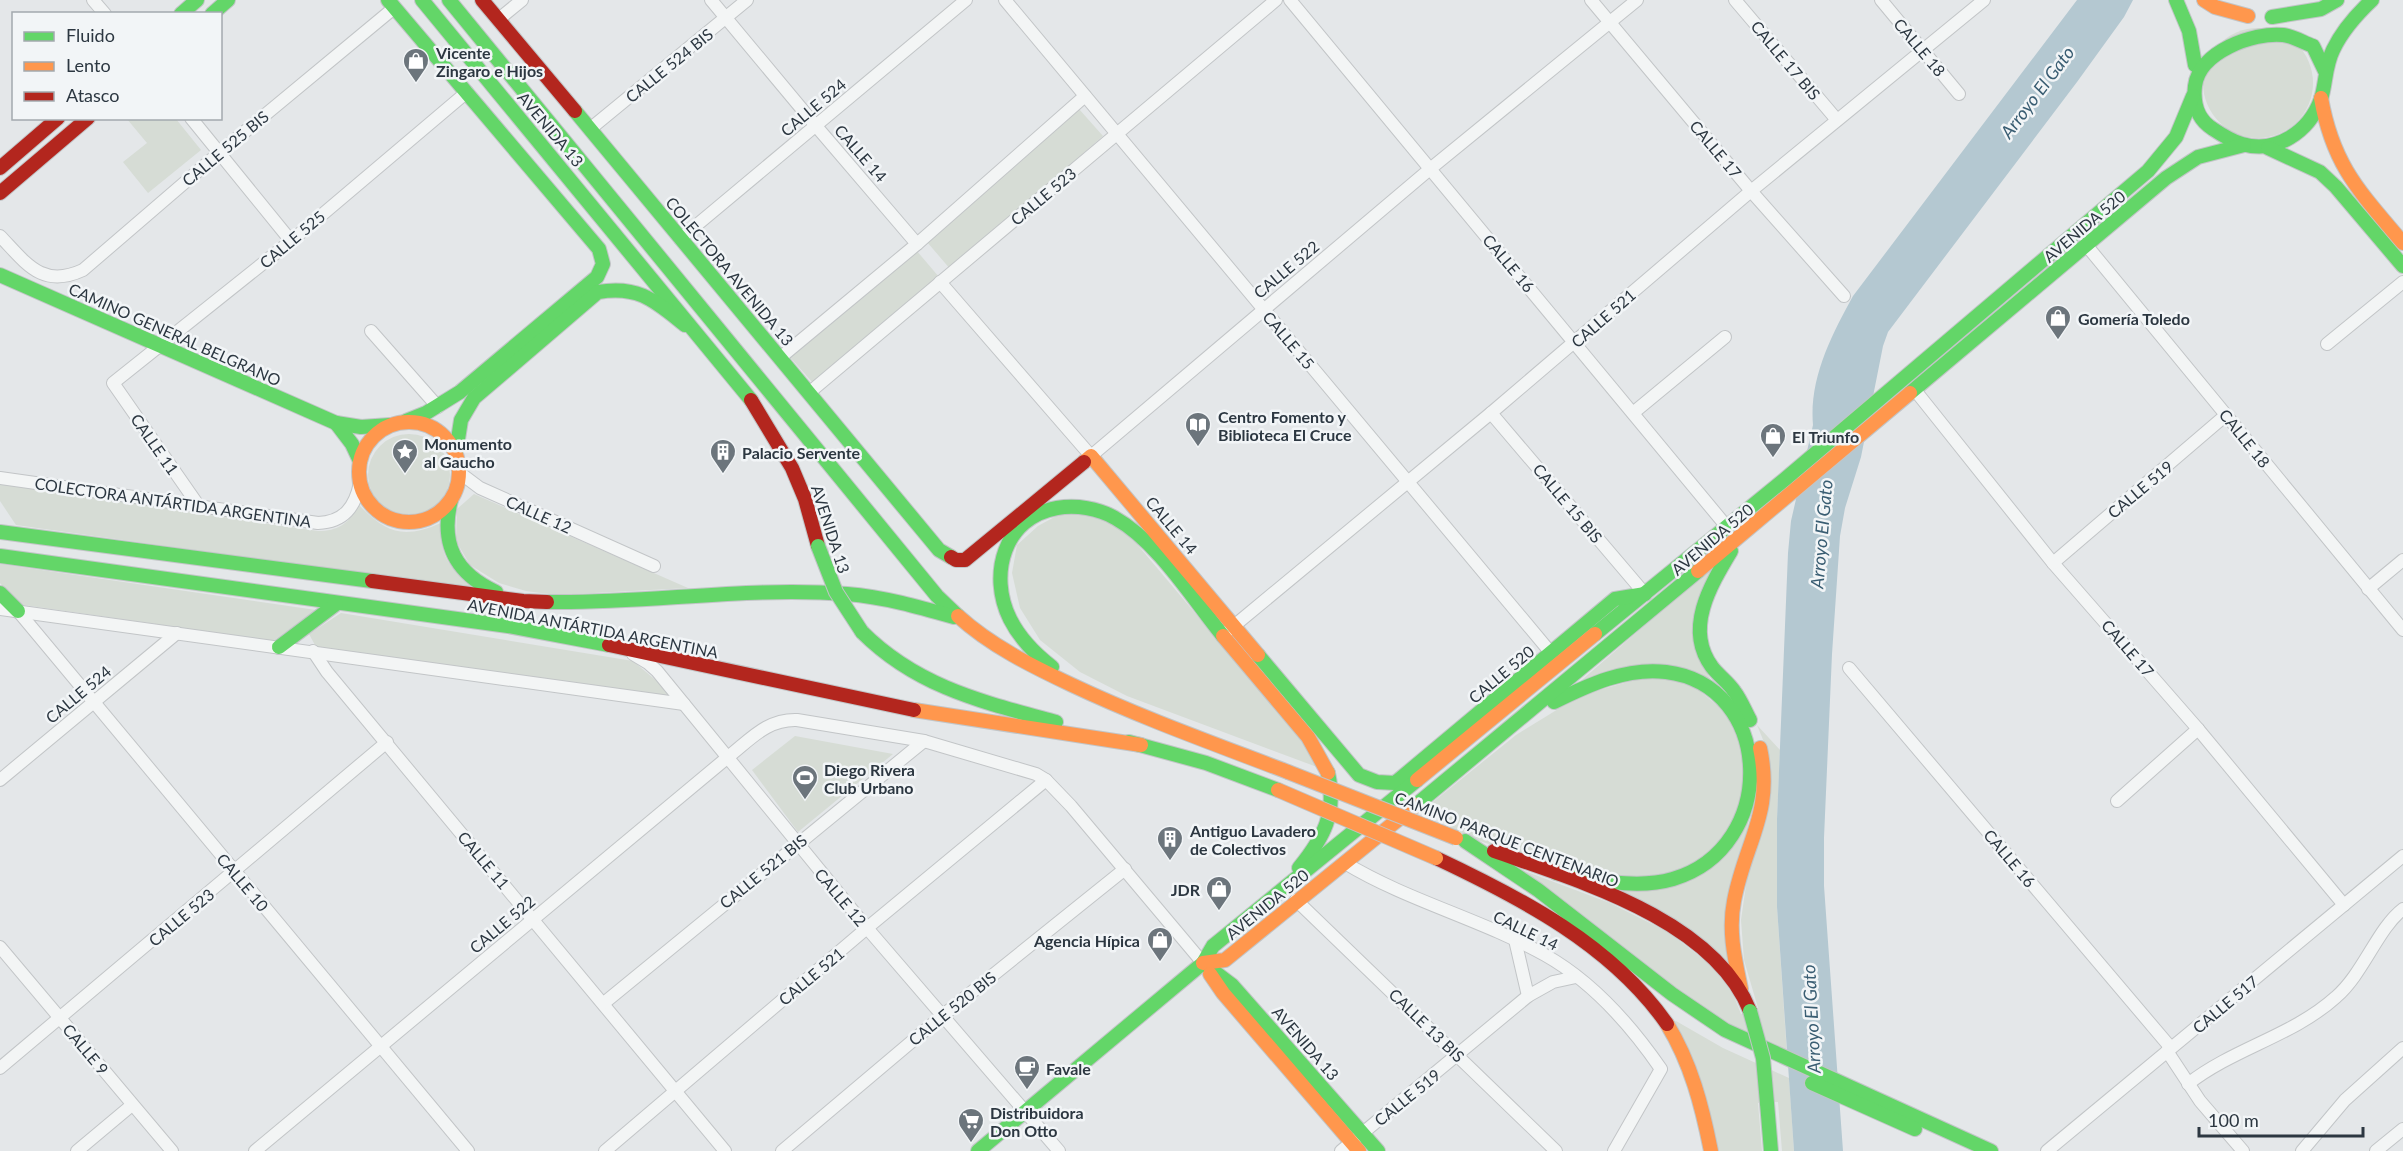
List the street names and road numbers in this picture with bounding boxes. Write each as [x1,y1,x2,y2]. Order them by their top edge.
street label: CALLE 18 [1890,14,1950,80]
street label: CALLE 17 BIS [1747,17,1825,103]
street label: CALLE 524 BIS [622,24,716,106]
street label: CALLE 524 [777,74,849,140]
street label: AVENIDA 13 [514,88,588,170]
street label: CALLE 525 BIS [178,106,272,190]
street label: CALLE 17 [1686,116,1746,182]
street label: CALLE 14 [831,120,891,186]
street label: CALLE 523 [1007,163,1079,229]
street label: AVENIDA 520 [2039,186,2129,266]
street label: COLECTORA AVENIDA 13 [662,193,798,349]
street label: CALLE 525 [256,206,328,272]
street label: CALLE 16 [1479,230,1539,296]
street label: CALLE 522 [1250,236,1322,302]
street label: CAMINO GENERAL BELGRANO [66,279,284,390]
street label: CALLE 521 [1567,285,1639,351]
street label: CALLE 15 [1259,307,1319,373]
street label: CALLE 18 [2216,405,2274,471]
street label: CALLE 11 [127,410,183,478]
street label: CALLE 519 [2104,456,2176,522]
street label: CALLE 15 BIS [1529,460,1607,546]
street label: COLECTORA ANTÁRTIDA ARGENTINA [33,473,313,531]
street label: AVENIDA 13 [808,483,854,575]
street label: CALLE 12 [503,491,575,537]
street label: CALLE 14 [1142,492,1202,558]
street label: AVENIDA 520 [1667,499,1757,579]
street label: AVENIDA ANTÁRTIDA ARGENTINA [466,594,720,662]
street label: CALLE 17 [2098,615,2158,681]
street label: CALLE 520 [1465,641,1537,707]
street label: CALLE 524 [42,661,114,727]
street label: CAMINO PARQUE CENTENARIO [1392,787,1622,891]
street label: CALLE 16 [1980,825,2040,891]
street label: CALLE 11 [454,827,514,893]
street label: CALLE 521 BIS [716,830,810,912]
street label: CALLE 10 [213,849,273,915]
street label: CALLE 12 [811,864,871,930]
street label: AVENIDA 520 [1222,865,1312,943]
street label: CALLE 523 [145,884,217,950]
street label: CALLE 522 [466,891,538,957]
street label: CALLE 14 [1490,906,1562,954]
street label: CALLE 521 [775,943,847,1009]
street label: CALLE 520 BIS [905,967,999,1049]
street label: CALLE 517 [2189,971,2261,1037]
street label: CALLE 13 BIS [1385,984,1469,1066]
street label: AVENIDA 13 [1269,1002,1343,1084]
street label: CALLE 9 [59,1020,113,1078]
street label: CALLE 519 [1370,1065,1444,1129]

